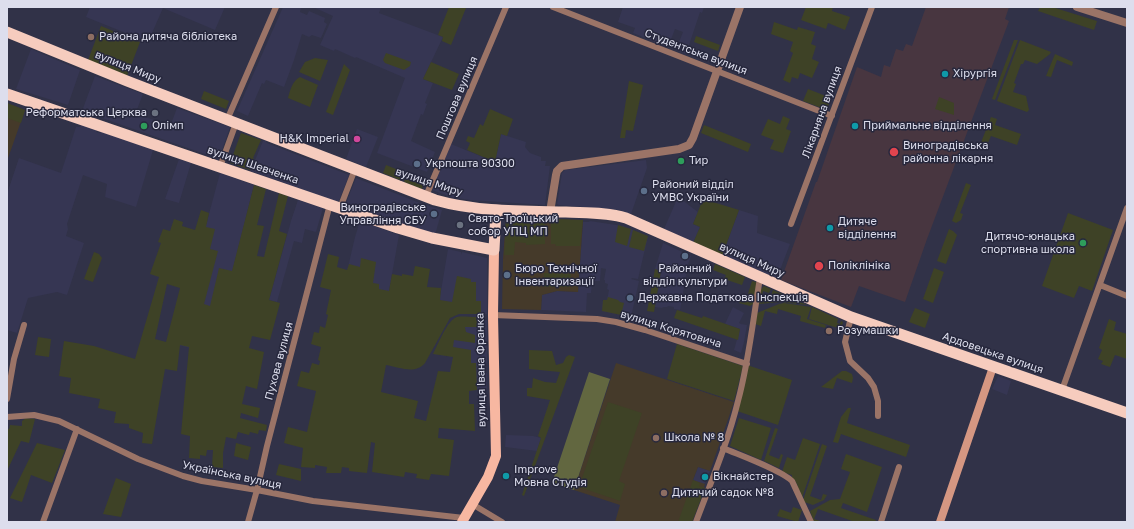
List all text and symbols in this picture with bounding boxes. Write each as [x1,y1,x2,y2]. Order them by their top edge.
street label: Студентська вулиця [643,26,749,78]
place label: Района дитяча бібліотека [99,30,237,44]
marker: Района дитяча бібліотека [86,32,96,42]
street label: вулиця Миру [93,48,163,86]
street label: Поштова вулиця [434,54,480,142]
street label: Лікарняна вулиця [799,64,845,160]
place label: Хірургія [953,67,997,81]
marker: Хірургія [940,69,950,79]
place label: Реформатська Церква [26,106,147,120]
marker: Реформатська Церква [150,108,160,118]
place label: Олімп [152,119,184,133]
place label: Приймальне відділення [863,119,992,133]
marker: Олімп [139,121,149,131]
marker: Приймальне відділення [850,121,860,131]
place label: H&K Imperial [280,132,349,146]
marker: H&K Imperial [352,134,362,144]
place label: Виноградівська районна лікарня [903,139,993,165]
street label: вулиця Шевченка [206,143,300,187]
marker: Виноградівська районна лікарня [888,146,900,158]
place label: Тир [689,154,708,168]
marker: Тир [676,156,686,166]
place label: Укрпошта 90300 [425,157,515,171]
marker: Укрпошта 90300 [412,159,422,169]
street label: вулиця Миру [394,165,464,199]
place label: Районий відділ УМВС України [652,178,734,204]
marker: Районий відділ УМВС України [639,186,649,196]
place label: Виноградівське Управління СБУ [340,201,426,227]
marker: Виноградівське Управління СБУ [429,209,439,219]
place label: Свято-Троїцький собор УПЦ МП [468,212,558,238]
place label: Дитяче відділення [838,215,896,241]
marker: Свято-Троїцький собор УПЦ МП [455,220,465,230]
marker: Дитяче відділення [825,223,835,233]
place label: Дитячо-юнацька спортивна школа [981,230,1075,256]
marker: Дитячо-юнацька спортивна школа [1078,238,1088,248]
street label: вулиця Миру [717,240,787,280]
marker: Районний відділ культури [680,251,690,261]
place label: Поліклініка [828,259,890,273]
marker: Поліклініка [813,260,825,272]
place label: Бюро Технічної Інвентаризації [515,262,597,288]
place label: Районний відділ культури [643,262,727,288]
marker: Бюро Технічної Інвентаризації [502,270,512,280]
place label: Державна Податкова Інспекція [638,291,808,305]
marker: Державна Податкова Інспекція [625,293,635,303]
street label: вулиця Корятовича [619,307,723,351]
street label: вулиця Івана Франка [473,313,489,427]
street label: Пухова вулиця [262,320,296,402]
place label: Розумашки [837,324,898,338]
marker: Розумашки [824,326,834,336]
street label: Ардовецька вулиця [941,330,1045,376]
place label: Школа № 8 [664,431,724,445]
marker: Школа № 8 [651,433,661,443]
street label: Українська вулиця [181,458,283,492]
place label: Improve Мовна Студія [514,463,587,489]
place label: Вікнайстер [713,470,774,484]
marker: Improve Мовна Студія [501,471,511,481]
marker: Вікнайстер [700,472,710,482]
place label: Дитячий садок №8 [672,486,774,500]
marker: Дитячий садок №8 [659,488,669,498]

